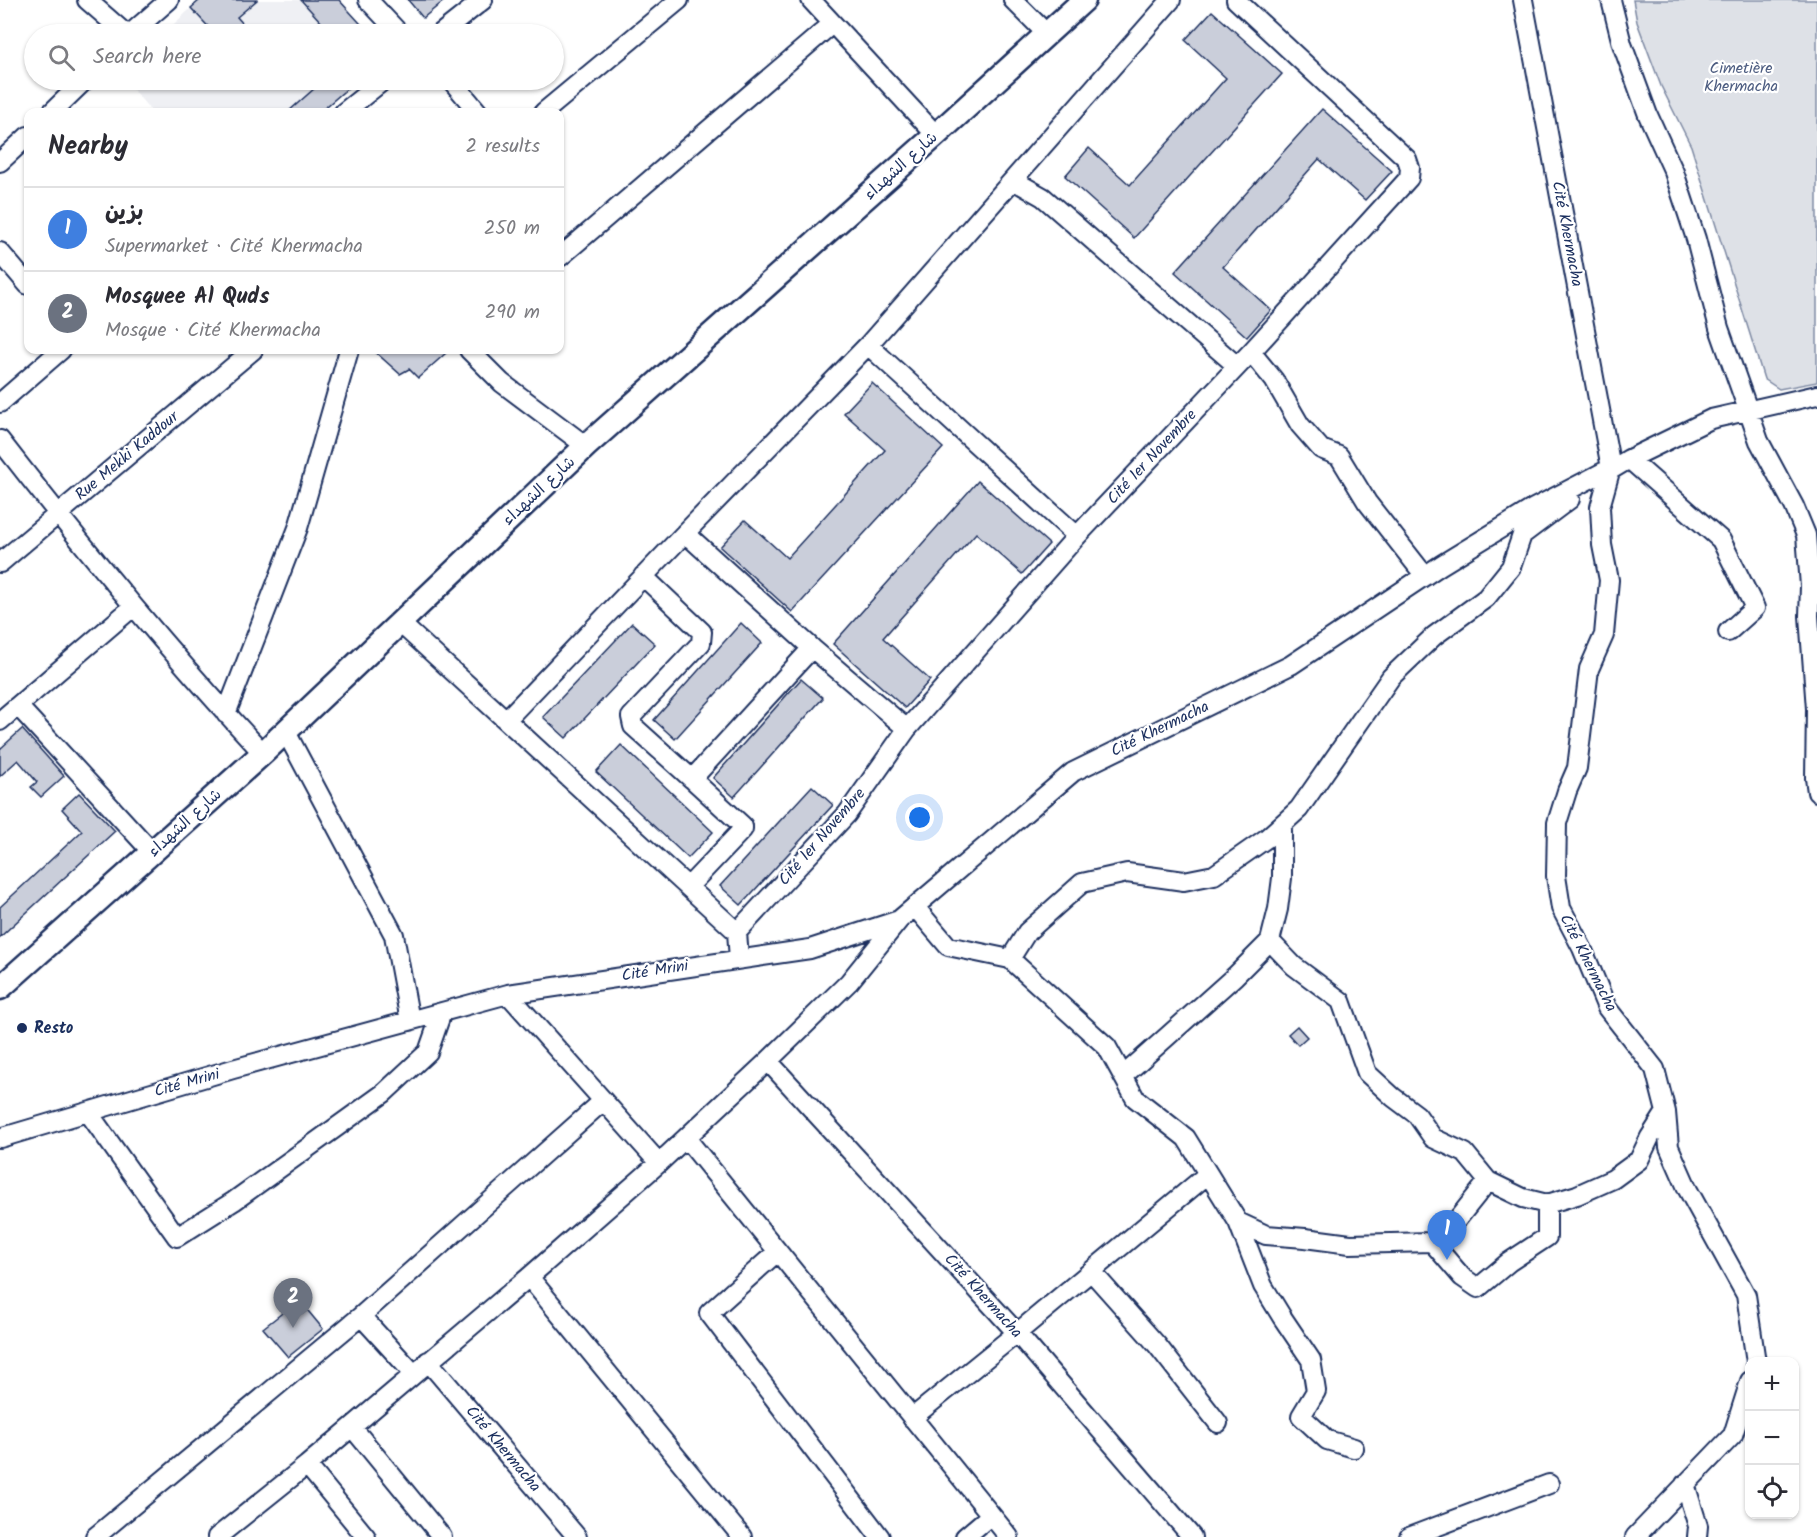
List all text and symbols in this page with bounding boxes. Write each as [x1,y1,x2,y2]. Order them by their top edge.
search box [24,24,564,90]
text: Search here [93,40,201,75]
icon: search [45,41,78,74]
park label: Cimetière Khermacha [1704,56,1778,99]
text: Nearby [48,126,128,168]
street label: شارع الشهداء [858,126,944,206]
text: 2 results [465,131,540,163]
street label: Cité Khermacha [1545,179,1589,289]
text: بزين [105,196,143,231]
text: 1 [64,213,71,245]
text: 250 m [484,213,540,245]
text: Supermarket · Cité Khermacha [105,231,363,263]
text: Mosquee Al Quds [105,280,270,315]
text: 2 [62,297,73,329]
text: 290 m [485,297,540,329]
text: Mosque · Cité Khermacha [105,315,321,347]
street label: Rue Mekki Kaddour [70,404,186,507]
street label: Cité 1er Novembre [1101,404,1203,510]
street label: شارع الشهداء [497,450,581,532]
street label: Cité Khermacha [1106,694,1214,764]
street label: شارع الشهداء [142,783,228,863]
street label: Cité 1er Novembre [772,783,872,891]
your location [905,803,934,832]
street label: Cité Khermacha [1553,910,1623,1016]
street label: Cité Mrini [620,953,691,989]
place label: Resto [34,1016,73,1041]
marker: Resto [15,1021,29,1035]
street label: Cité Mrini [151,1061,224,1104]
pin: 1 [1428,1210,1466,1260]
street label: Cité Khermacha [938,1248,1028,1344]
pin: 2 [274,1278,312,1328]
map controls [1745,1357,1799,1519]
button: + [1745,1357,1799,1411]
street label: Cité Khermacha [459,1400,547,1498]
button: − [1745,1411,1799,1465]
button: locate [1745,1465,1799,1519]

